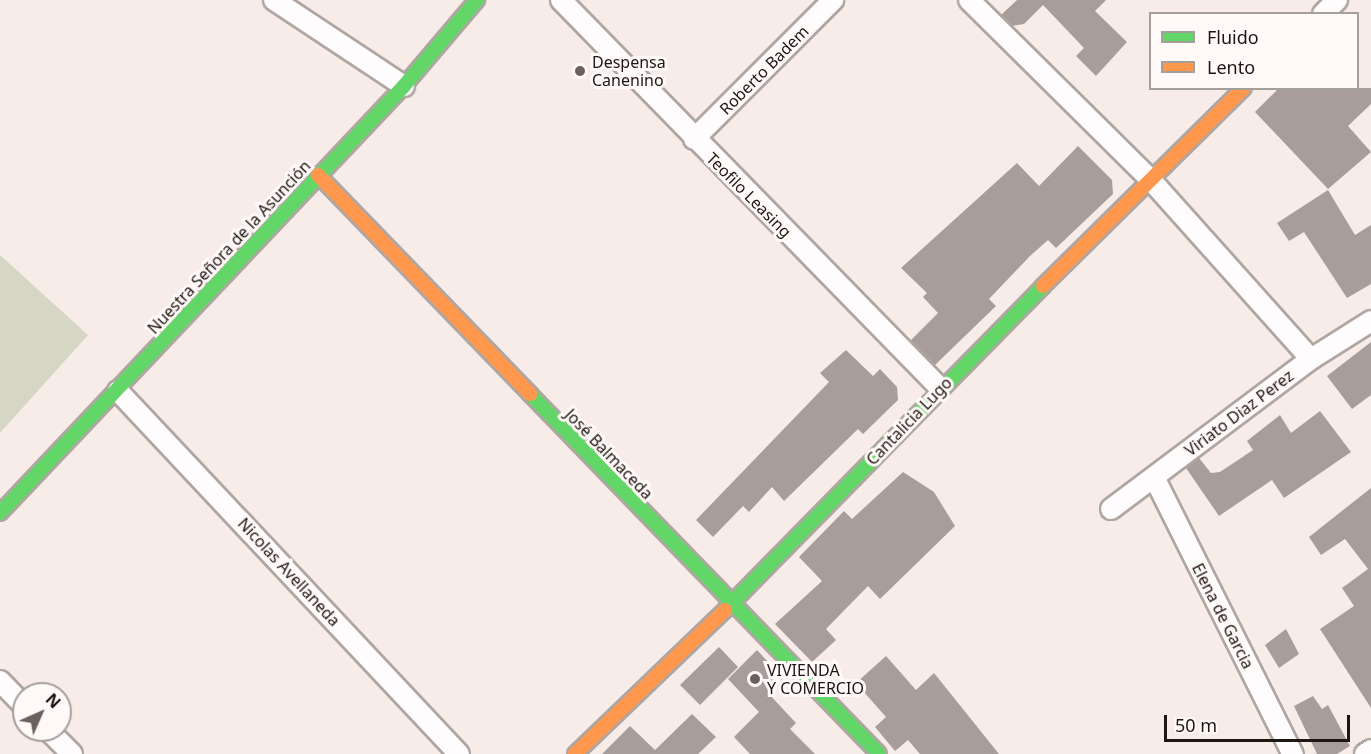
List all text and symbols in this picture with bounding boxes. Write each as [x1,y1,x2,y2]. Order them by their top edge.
legend [1149,12,1359,90]
street label: Roberto Badem [716,22,812,118]
text: Fluido [1207,25,1259,49]
place label: Despensa Canenino [592,52,666,90]
text: Lento [1207,55,1255,79]
marker: Despensa Canenino [573,64,587,78]
street label: Teofilo Leasing [703,149,795,241]
street label: Nuestra Señora de la Asunción [144,156,314,338]
street label: Viriato Diaz Perez [1181,366,1297,460]
street label: Cantalicia Lugo [862,373,956,469]
street label: José Balmaceda [561,405,657,503]
street label: Nicolas Avellaneda [234,514,344,630]
street label: Elena de Garcia [1188,560,1258,672]
place label: VIVIENDA Y COMERCIO [767,660,864,698]
marker: VIVIENDA Y COMERCIO [748,672,762,686]
north arrow [12,682,72,742]
text: N [41,688,66,713]
scale bar [1167,703,1353,741]
text: 50 m [1175,713,1217,737]

